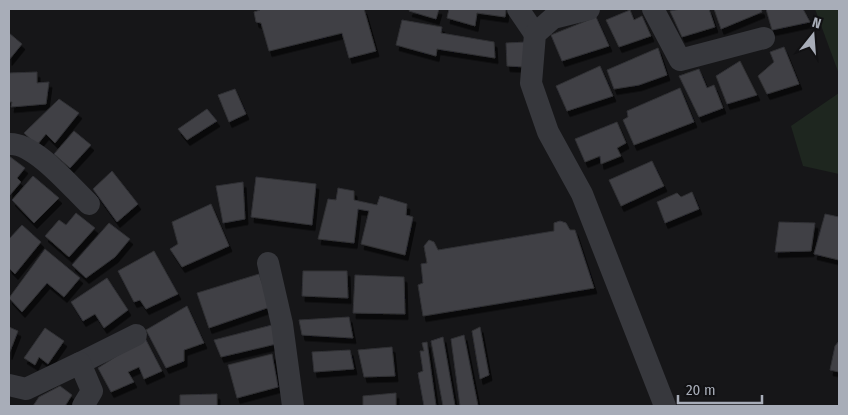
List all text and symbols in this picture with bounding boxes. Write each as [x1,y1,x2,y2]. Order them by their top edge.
north arrow [788,10,838,60]
text: N [810,14,823,32]
scale bar [678,372,762,404]
text: 20 m [686,381,716,399]

